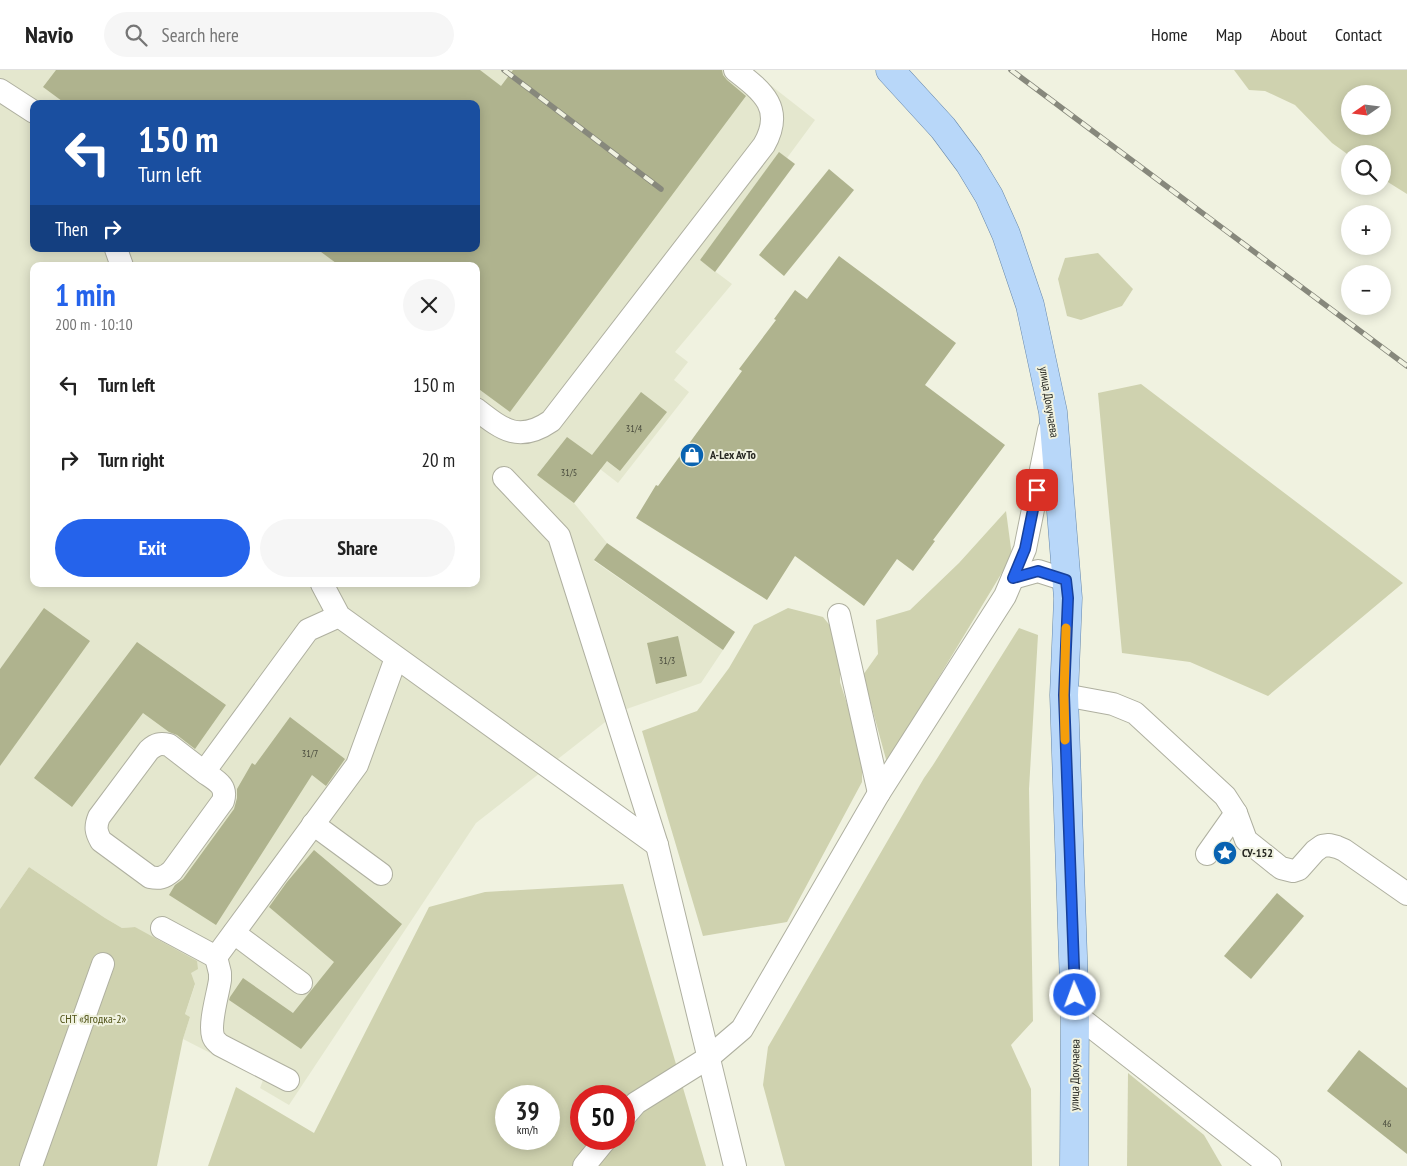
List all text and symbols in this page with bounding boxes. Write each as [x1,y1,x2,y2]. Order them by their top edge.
search box [104,12,454,57]
text: Navio [25,19,74,50]
icon: search [122,21,150,49]
text: Search here [162,23,239,47]
text: Home [1151,23,1188,46]
text: Map [1216,23,1242,46]
text: About [1270,23,1307,46]
text: Contact [1335,23,1382,46]
north arrow [1341,85,1391,135]
map controls [1341,85,1391,315]
text: 150 m [138,116,219,162]
icon: left [55,120,120,185]
button: search [1341,145,1391,195]
text: Turn left [138,160,202,188]
button: + [1341,205,1391,255]
icon: right [98,215,126,243]
text: Then [55,217,88,241]
button: − [1341,265,1391,315]
text: 1 min [55,275,116,314]
button: close [403,279,455,331]
text: 200 m · 10:10 [55,314,133,334]
street label: улица Докучаева [1036,365,1063,439]
icon: left [55,371,83,399]
text: Turn left [98,373,155,397]
text: 150 m [413,373,455,397]
house number: 31/4 [626,422,643,435]
shop icon: A-Lex AvTo [679,442,705,468]
icon: right [55,446,83,474]
place label: A-Lex AvTo [709,447,757,462]
text: Turn right [98,448,164,472]
text: 20 m [422,448,455,472]
house number: 31/5 [561,466,577,479]
pin [1016,469,1058,511]
icon: arrive [1023,476,1051,504]
button: Exit [55,519,250,577]
button: Share [260,519,455,577]
house number: 31/3 [659,654,675,667]
house number: 31/7 [302,747,318,760]
place icon: СУ-152 [1212,840,1238,866]
place label: СУ-152 [1242,845,1273,860]
position arrow [1048,968,1100,1020]
park label: СНТ «Ягодка-2» [60,1011,127,1026]
street label: улица Докучаева [1066,1039,1083,1111]
speed limit sign: 50 [570,1085,635,1150]
text: 39 [516,1095,539,1127]
house number: 46 [1383,1117,1392,1130]
text: km/h [517,1122,538,1137]

